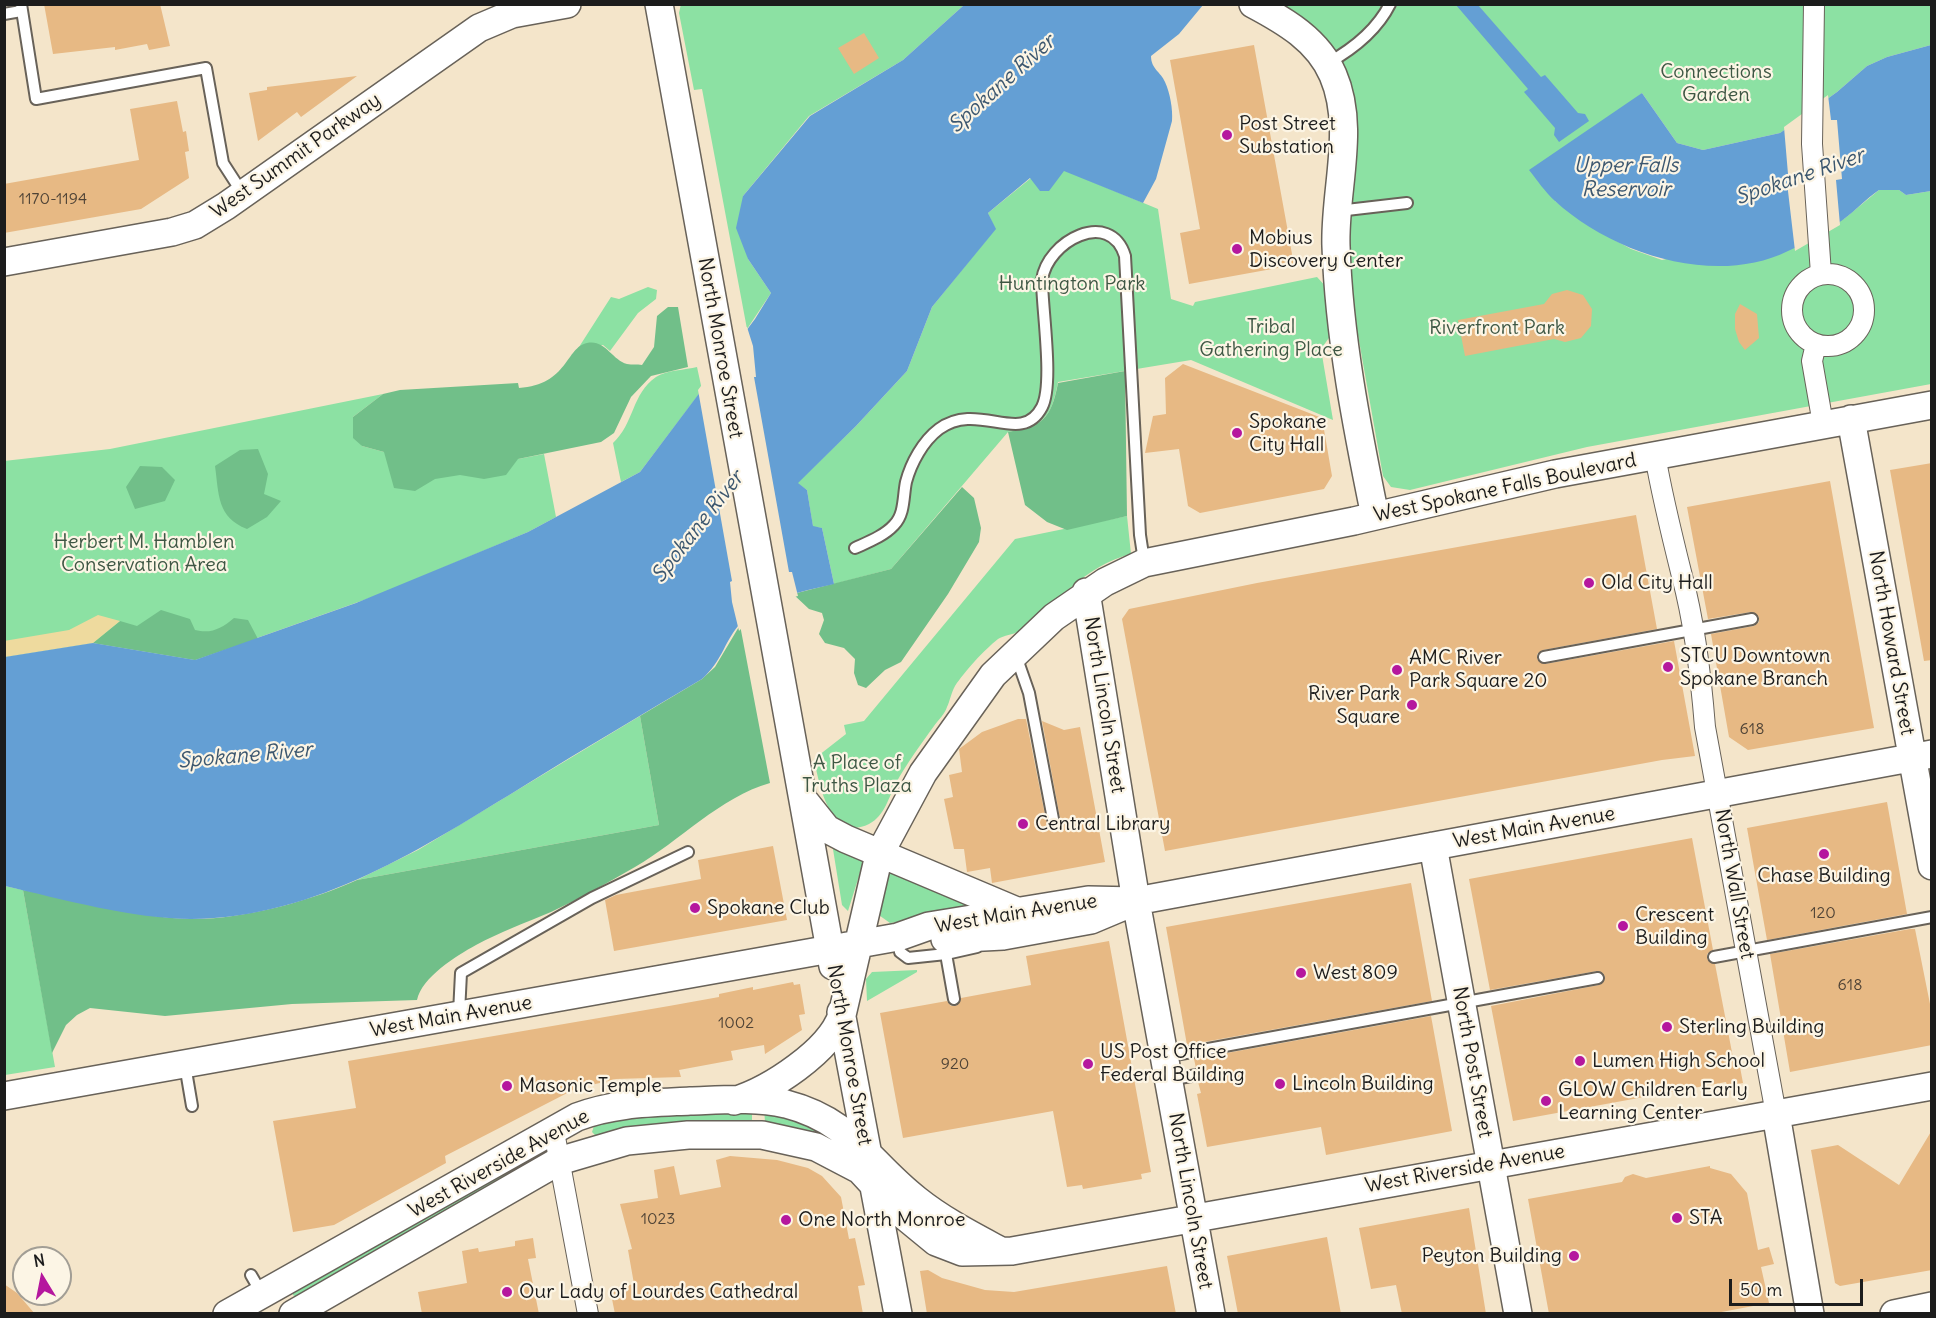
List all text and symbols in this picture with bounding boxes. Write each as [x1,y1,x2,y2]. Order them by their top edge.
water label: Spokane River [944,30,1060,138]
park label: Connections Garden [1660,60,1772,107]
street label: West Summit Parkway [206,88,386,224]
place label: Post Street Substation [1239,112,1336,159]
marker: Post Street Substation [1220,128,1234,142]
water label: Spokane River [1732,143,1868,211]
water label: Upper Falls Reservoir [1574,153,1678,203]
house number: 1170-1194 [19,189,87,209]
place label: Mobius Discovery Center [1249,226,1403,273]
marker: Mobius Discovery Center [1230,242,1244,256]
street label: North Monroe Street [692,256,748,440]
park label: Huntington Park [998,272,1146,296]
park label: Tribal Gathering Place [1199,315,1343,362]
park label: Riverfront Park [1429,316,1565,340]
place label: Spokane City Hall [1249,410,1327,457]
marker: Spokane City Hall [1230,426,1244,440]
street label: West Spokane Falls Boulevard [1372,448,1638,528]
water label: Spokane River [647,466,749,588]
park label: Herbert M. Hamblen Conservation Area [54,530,234,577]
street label: North Howard Street [1863,549,1919,737]
place label: Old City Hall [1601,571,1713,595]
marker: Old City Hall [1582,576,1596,590]
street label: North Lincoln Street [1078,615,1130,795]
place label: STCU Downtown Spokane Branch [1680,644,1830,691]
place label: AMC River Park Square 20 [1409,646,1547,693]
marker: STCU Downtown Spokane Branch [1661,660,1675,674]
marker: AMC River Park Square 20 [1390,663,1404,677]
place label: River Park Square [1308,682,1400,729]
marker: River Park Square [1405,698,1419,712]
house number: 618 [1740,719,1764,739]
water label: Spokane River [177,738,313,774]
park label: A Place of Truths Plaza [802,751,912,798]
street label: West Main Avenue [1451,802,1617,854]
street label: North Wall Street [1709,807,1759,961]
place label: Central Library [1035,812,1170,836]
marker: Central Library [1016,817,1030,831]
marker: Chase Building [1817,847,1831,861]
place label: Chase Building [1757,864,1891,888]
street label: West Main Avenue [933,889,1099,939]
place label: Spokane Club [707,896,830,920]
marker: Spokane Club [688,901,702,915]
place label: Crescent Building [1635,903,1714,950]
house number: 120 [1810,903,1836,923]
marker: Crescent Building [1616,919,1630,933]
place label: West 809 [1313,961,1398,985]
street label: North Monroe Street [821,963,877,1147]
marker: West 809 [1294,966,1308,980]
house number: 618 [1838,975,1862,995]
street label: North Post Street [1447,985,1497,1139]
street label: West Main Avenue [368,991,534,1043]
house number: 1002 [718,1013,754,1033]
place label: Sterling Building [1679,1015,1824,1039]
marker: Sterling Building [1660,1020,1674,1034]
place label: US Post Office Federal Building [1100,1040,1245,1087]
place label: Lumen High School [1592,1049,1765,1073]
house number: 920 [941,1054,969,1074]
marker: Lumen High School [1573,1054,1587,1068]
marker: US Post Office Federal Building [1081,1057,1095,1071]
place label: Lincoln Building [1292,1072,1434,1096]
place label: Masonic Temple [519,1074,662,1098]
marker: Lincoln Building [1273,1077,1287,1091]
place label: GLOW Children Early Learning Center [1558,1078,1748,1125]
marker: Masonic Temple [500,1079,514,1093]
marker: GLOW Children Early Learning Center [1539,1094,1553,1108]
street label: West Riverside Avenue [405,1104,593,1224]
street label: North Lincoln Street [1163,1111,1217,1291]
street label: West Riverside Avenue [1363,1140,1567,1198]
place label: STA [1689,1206,1723,1230]
place label: One North Monroe [798,1208,966,1232]
house number: 1023 [641,1209,675,1229]
marker: STA [1670,1211,1684,1225]
marker: One North Monroe [779,1213,793,1227]
place label: Peyton Building [1422,1244,1562,1268]
north arrow [12,1246,72,1306]
text: N [32,1249,46,1271]
marker: Peyton Building [1567,1249,1581,1263]
scale bar [1732,1267,1866,1305]
text: 50 m [1740,1278,1782,1301]
place label: Our Lady of Lourdes Cathedral [519,1280,798,1304]
marker: Our Lady of Lourdes Cathedral [500,1285,514,1299]

